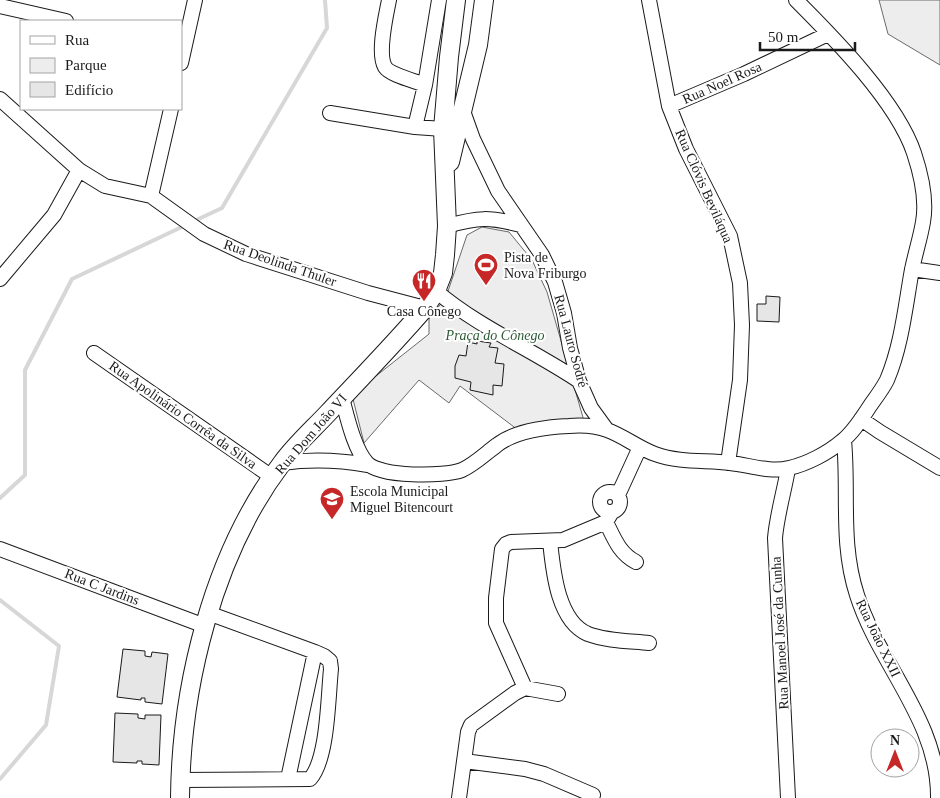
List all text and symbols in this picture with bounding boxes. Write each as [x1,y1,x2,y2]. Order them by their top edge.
legend [20,20,182,110]
scale bar [760,20,855,52]
text: 50 m [768,29,799,45]
text: Rua [65,32,90,48]
text: Parque [65,57,107,73]
street label: Rua Noel Rosa [680,59,764,107]
text: Edifício [65,82,113,98]
street label: Rua Clóvis Beviláqua [672,127,736,246]
street label: Rua Deolinda Thuler [222,237,339,289]
place label: Pista de Nova Friburgo [504,250,587,281]
sports icon: Pista de Nova Friburgo [473,252,499,286]
restaurant icon: Casa Cônego [411,268,437,302]
street label: Rua Lauro Sodré [551,293,591,389]
place label: Casa Cônego [387,304,461,319]
park label: Praça do Cônego [445,328,544,343]
street label: Rua Apolinário Corrêa da Silva [106,358,260,472]
street label: Rua Dom João VI [272,391,350,477]
place label: Escola Municipal Miguel Bitencourt [350,484,453,515]
school or university icon: Escola Municipal Miguel Bitencourt [319,486,345,520]
street label: Rua Manoel José da Cunha [768,555,791,710]
street label: Rua C Jardins [63,566,141,608]
street label: Rua João XXII [853,597,903,680]
north arrow [870,728,920,778]
text: N [890,733,900,748]

